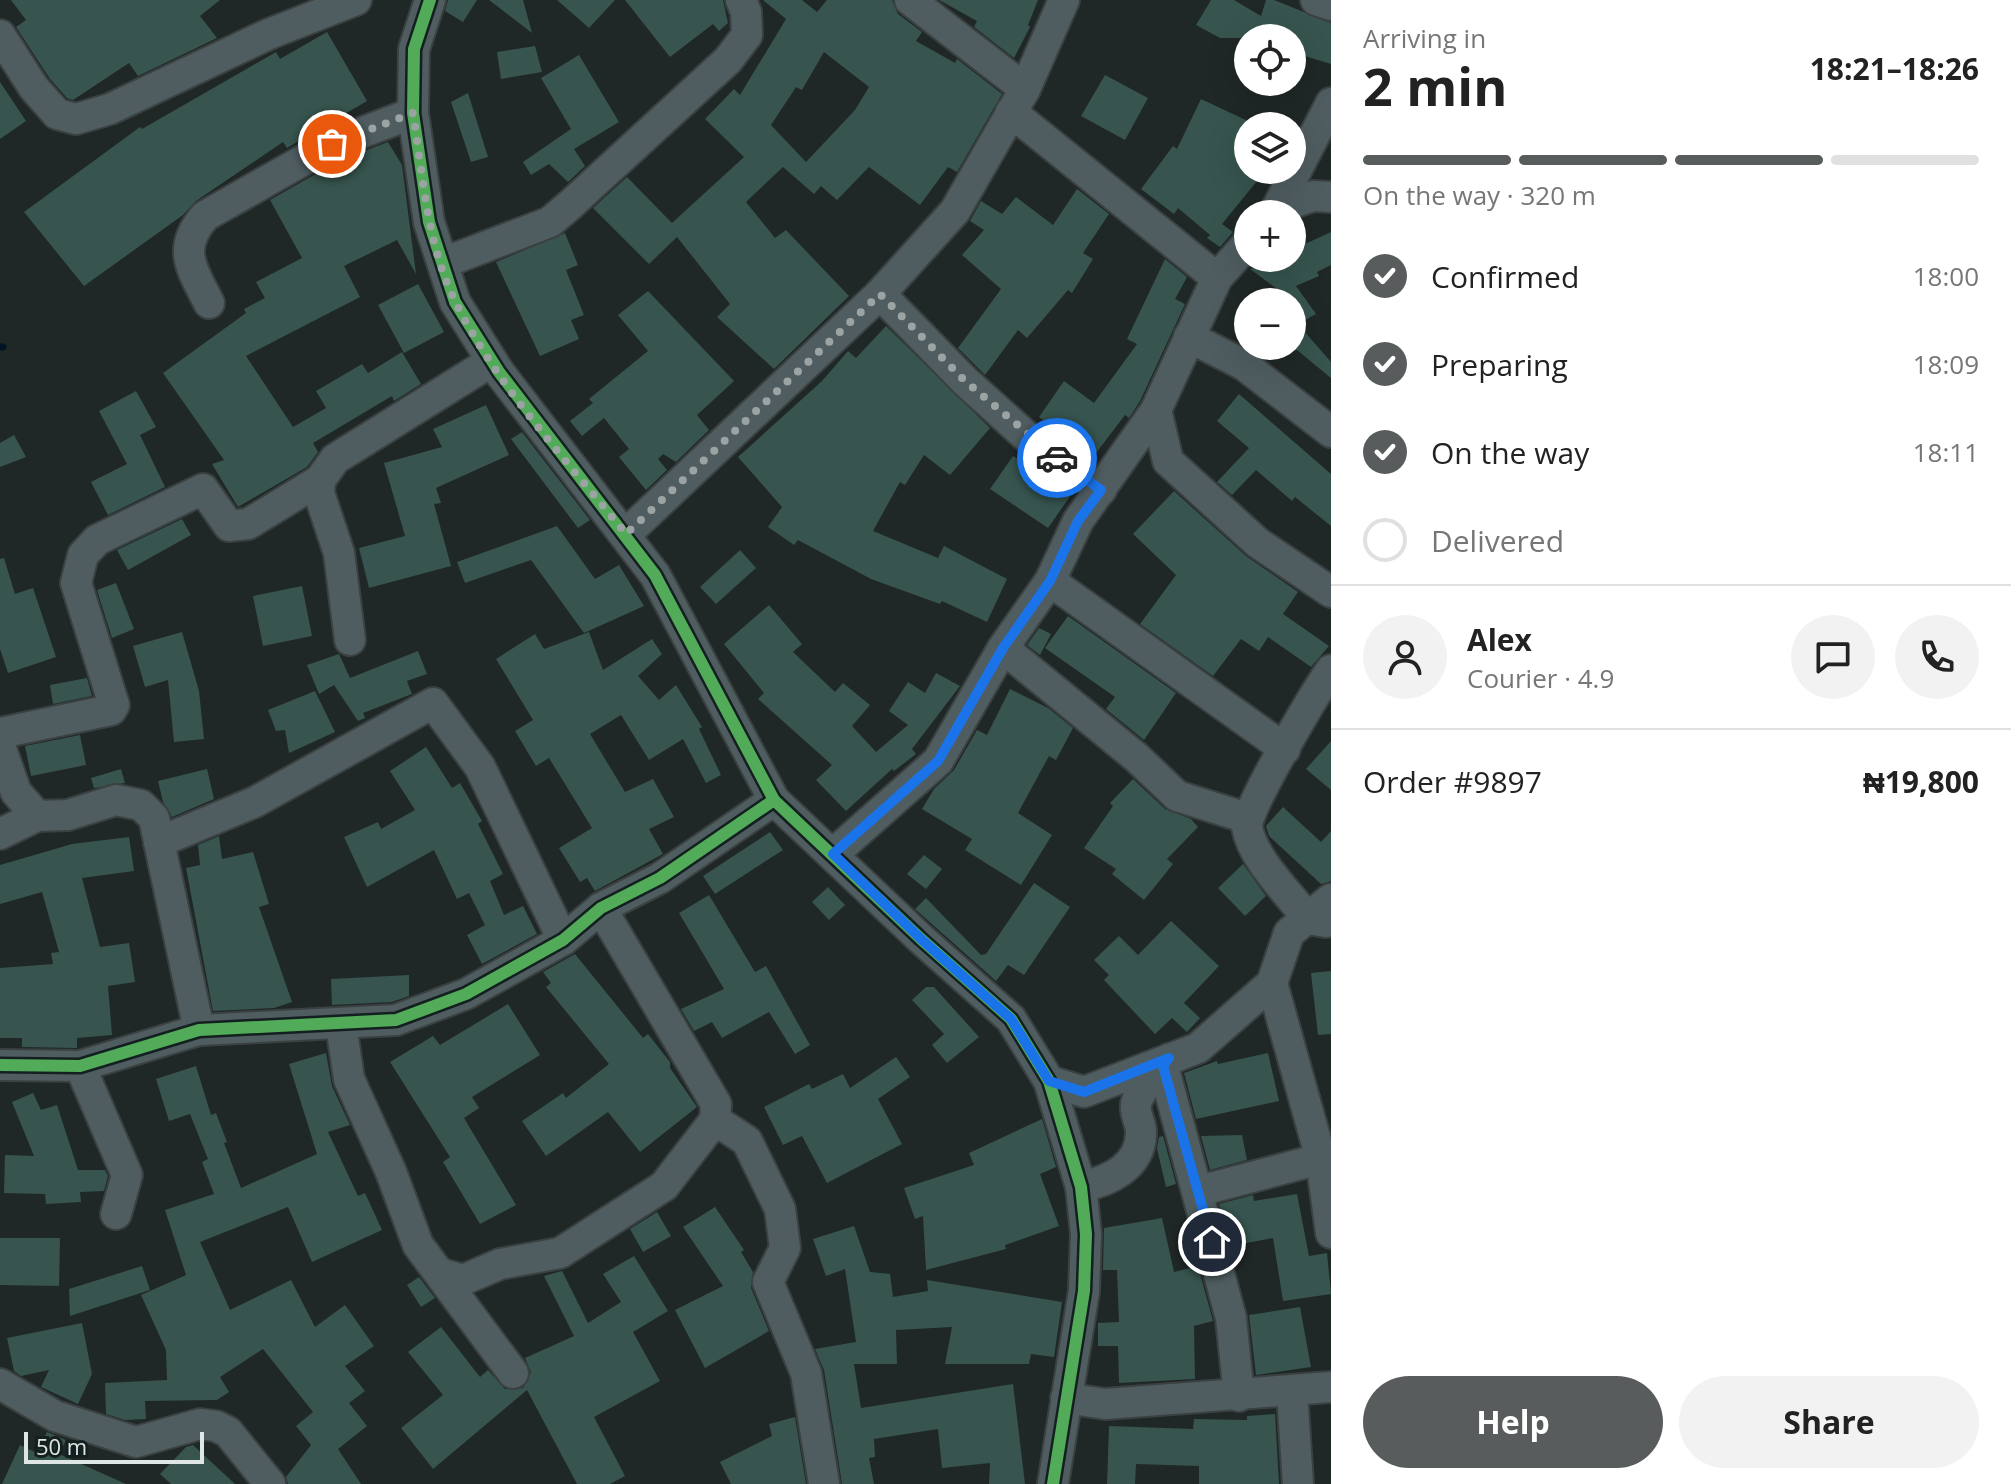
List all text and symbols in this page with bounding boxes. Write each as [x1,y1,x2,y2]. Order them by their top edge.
text: Arriving in [1363,20,1486,56]
map controls [1234,24,1306,360]
button: locate [1234,24,1306,96]
text: 18:21–18:26 [1810,48,1979,89]
text: 2 min [1363,50,1507,121]
pin [298,110,366,178]
button: layers [1234,112,1306,184]
icon: bag [310,122,354,166]
text: On the way · 320 m [1363,177,1596,213]
button: + [1234,200,1306,272]
icon: check [1363,254,1407,298]
text: Confirmed [1431,256,1579,297]
text: 18:00 [1913,258,1979,294]
button: − [1234,288,1306,360]
icon: check [1363,342,1407,386]
text: Preparing [1431,344,1568,385]
text: 18:09 [1913,346,1979,382]
courier [1017,418,1097,498]
icon: check [1363,430,1407,474]
text: On the way [1431,432,1589,473]
text: 18:11 [1913,434,1979,470]
icon: car [1035,436,1079,480]
text: Delivered [1431,520,1564,561]
button: person [1363,615,1447,699]
button: chat [1791,615,1875,699]
button: phone [1895,615,1979,699]
text: Alex [1467,619,1532,660]
text: Courier · 4.9 [1467,660,1614,696]
text: Order #9897 [1363,761,1542,802]
text: ₦19,800 [1863,761,1979,802]
pin [1178,1208,1246,1276]
icon: home [1190,1220,1234,1264]
button: Help [1363,1376,1663,1468]
button: Share [1679,1376,1979,1468]
scale bar [24,1428,204,1464]
text: 50 m [36,1431,87,1461]

